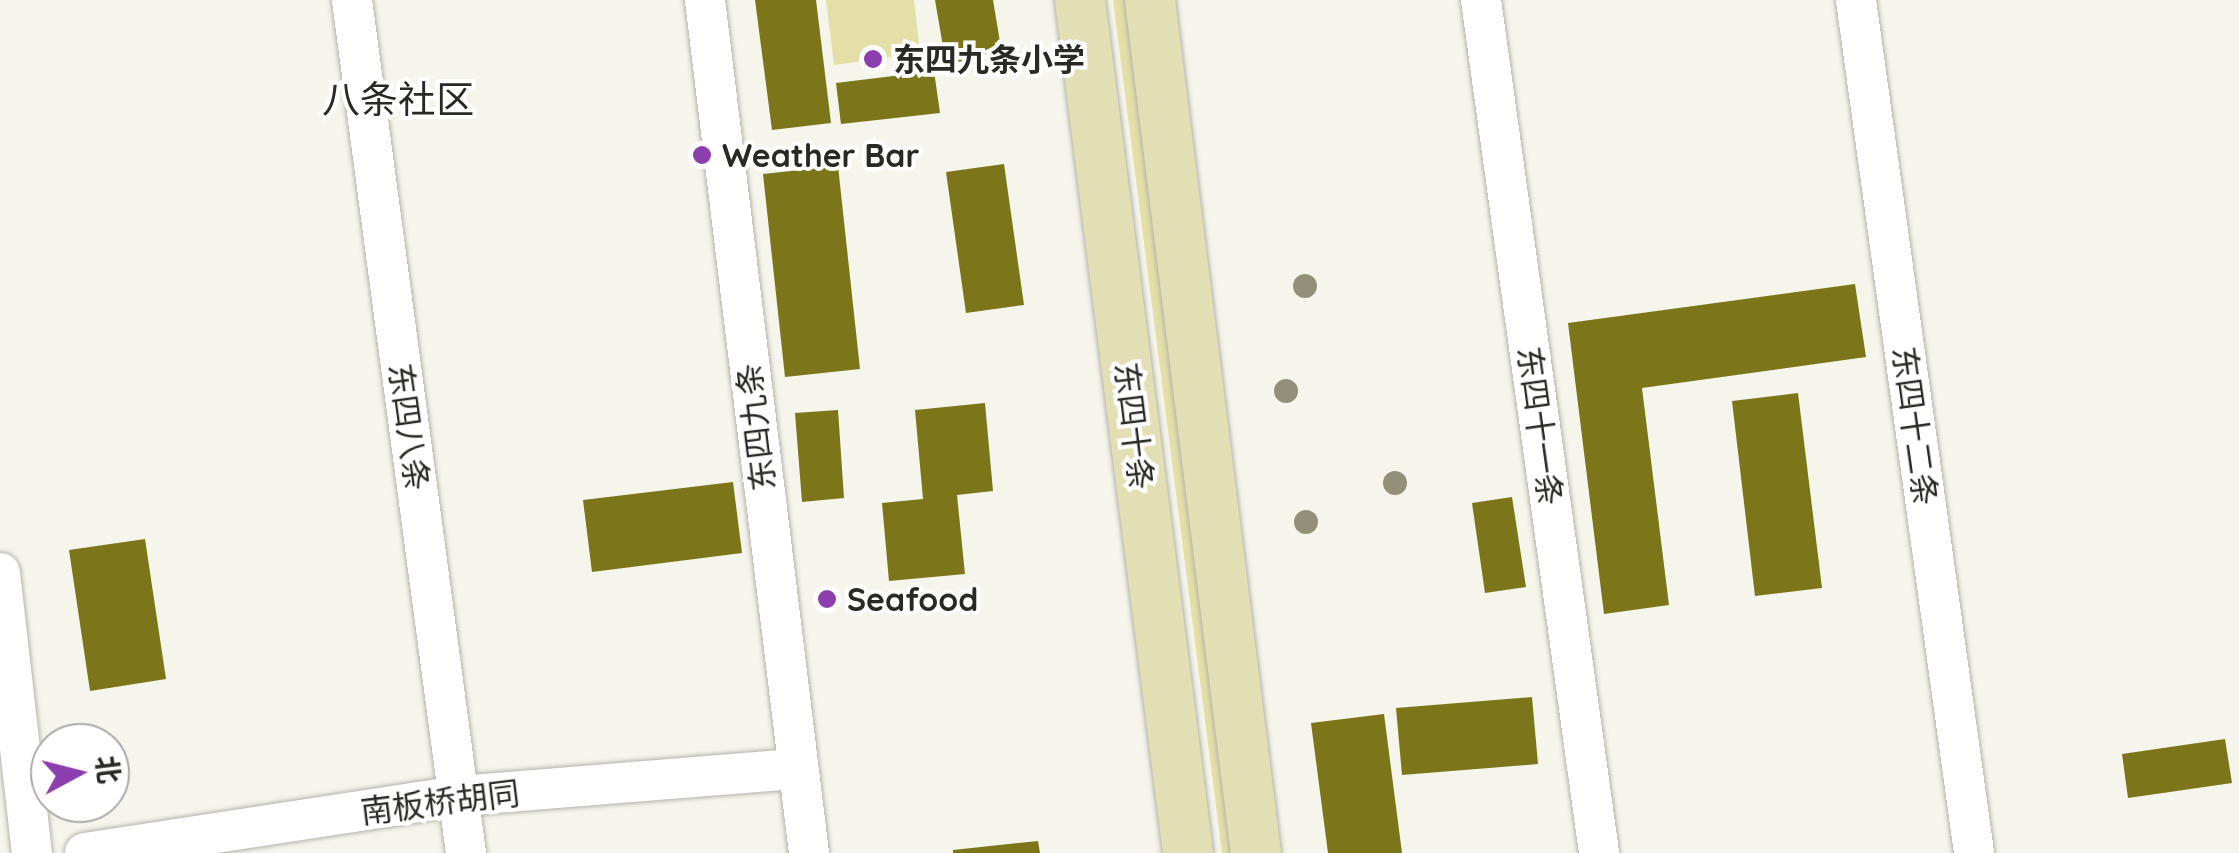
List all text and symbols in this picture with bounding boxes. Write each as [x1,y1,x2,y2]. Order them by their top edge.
place label: 东四九条小学 [893,40,1085,78]
marker: 东四九条小学 [862,48,884,70]
district label: 八条社区 [322,77,474,123]
place label: Weather Bar [722,136,919,174]
marker: Weather Bar [691,144,713,166]
street label: 东四十一条 [1510,344,1570,508]
street label: 东四十二条 [1885,344,1945,508]
street label: 东四十条 [1107,360,1161,492]
street label: 东四八条 [381,361,437,493]
street label: 东四九条 [729,361,783,493]
place label: Seafood [847,580,978,618]
marker: Seafood [816,588,838,610]
north arrow [30,723,130,823]
text: 北 [89,753,127,786]
street label: 南板桥胡同 [358,773,522,831]

